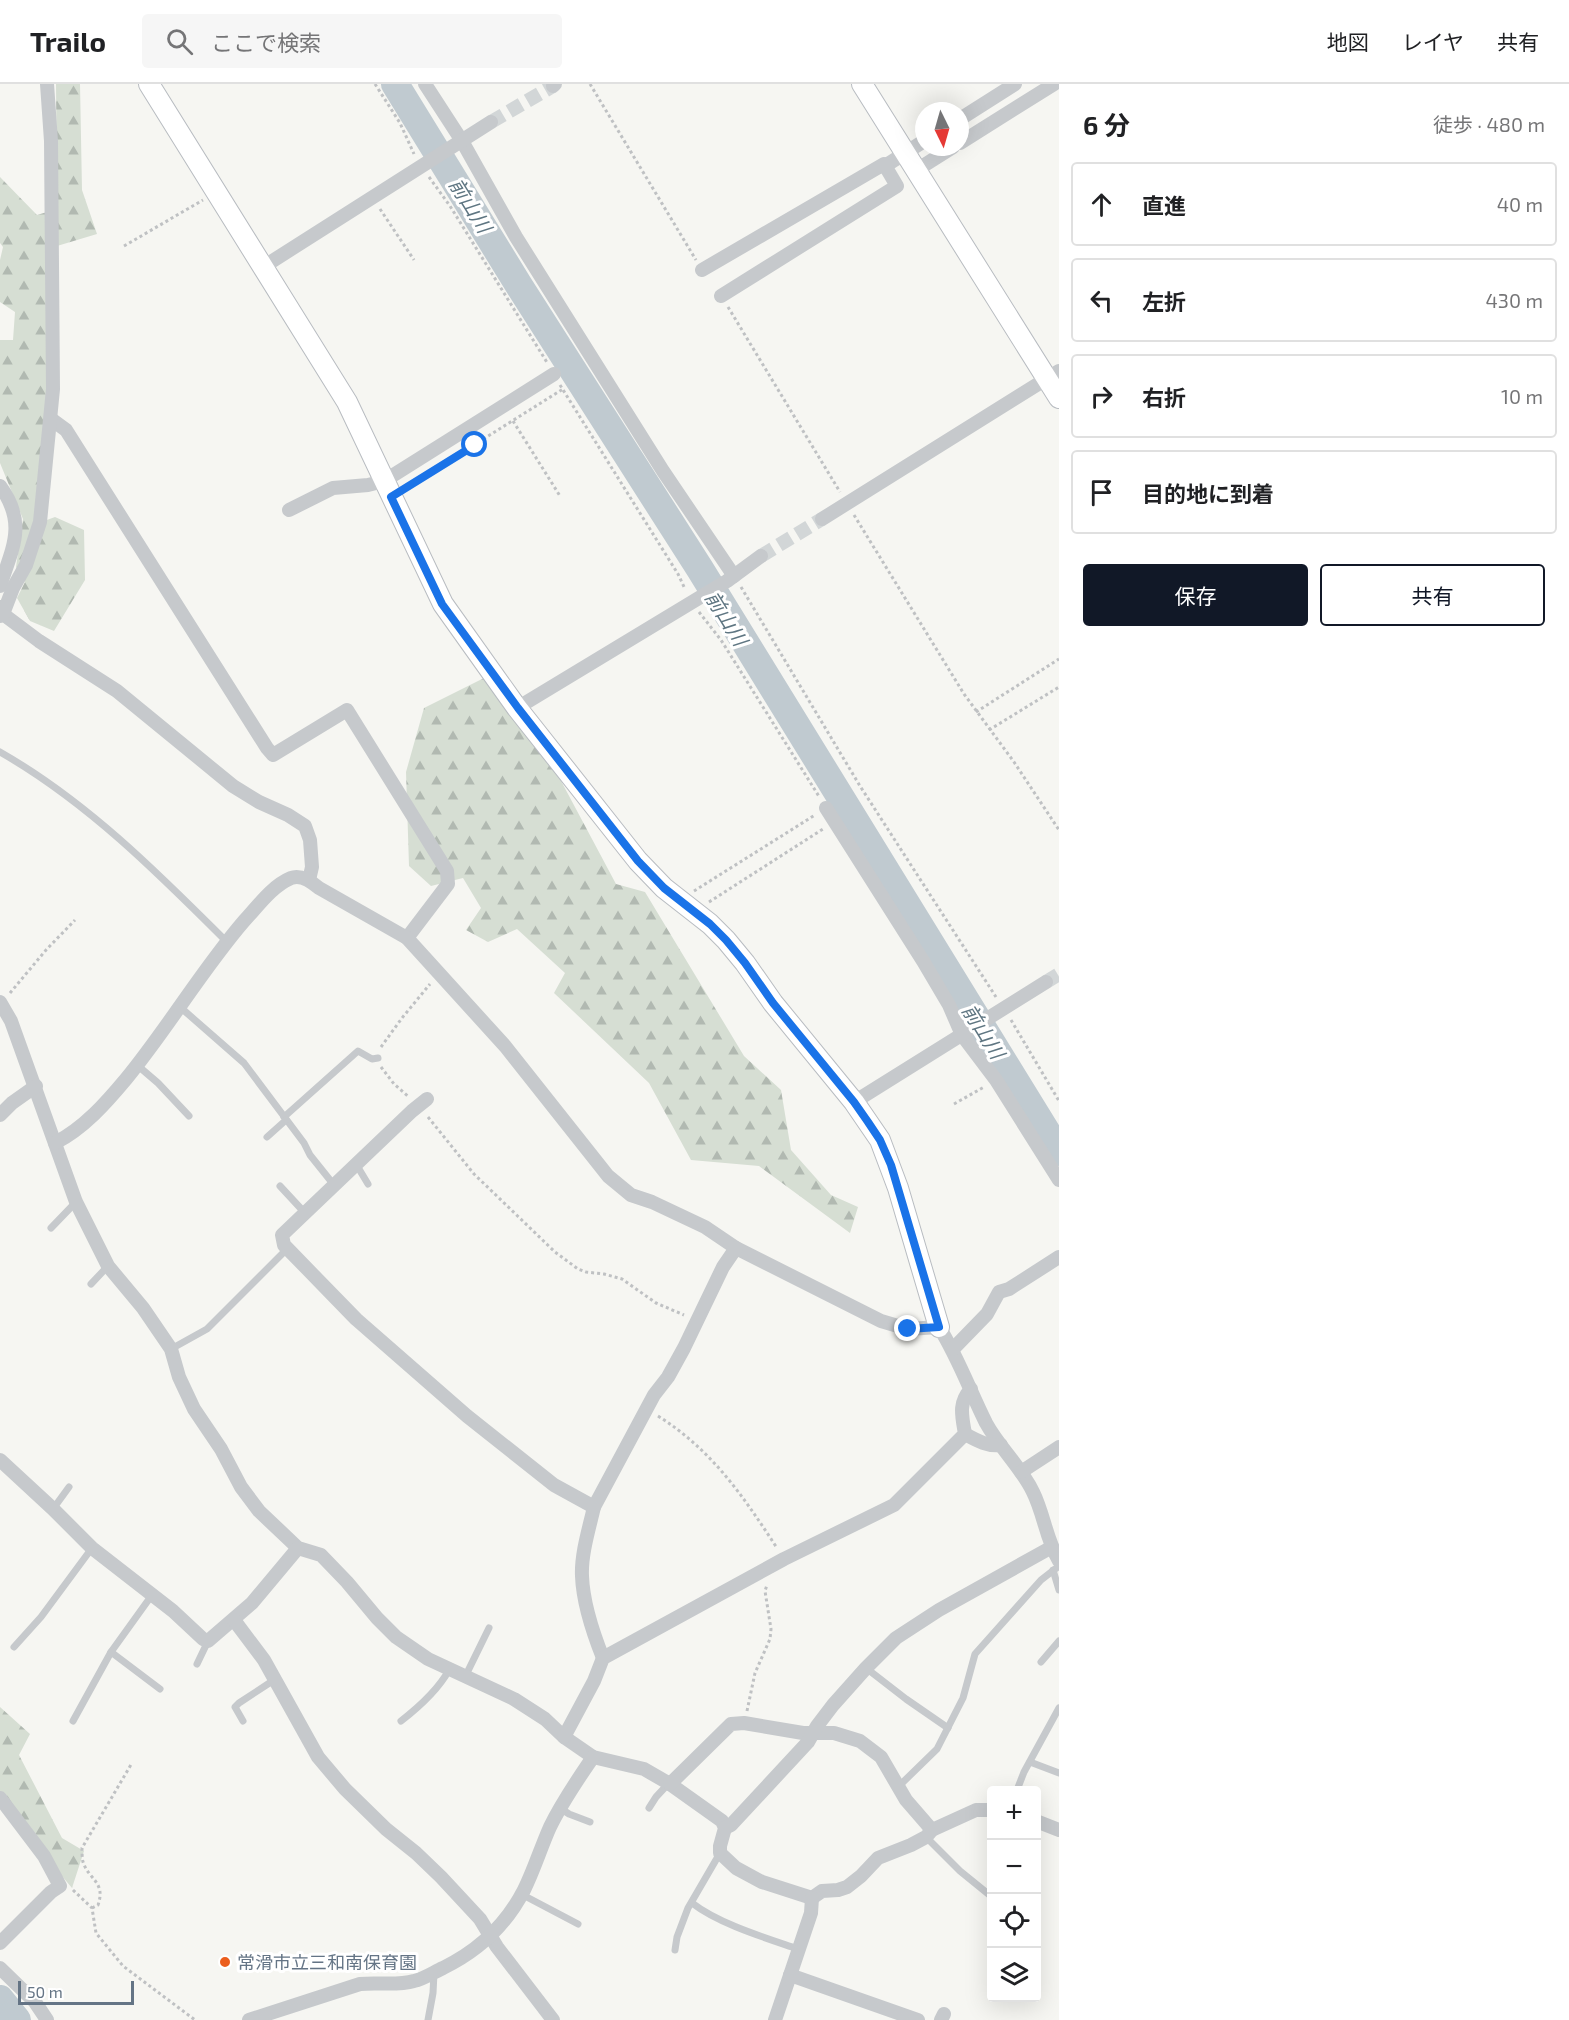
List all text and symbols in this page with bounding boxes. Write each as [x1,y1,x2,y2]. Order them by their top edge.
search box [142,14,562,68]
text: Trailo [30,24,106,58]
icon: search [163,25,196,58]
text: ここで検索 [211,29,321,55]
text: 地図 [1327,29,1369,54]
text: レイヤ [1402,29,1464,54]
text: 共有 [1497,29,1539,54]
north arrow [915,102,969,156]
text: 6 分 [1083,109,1130,140]
text: 徒歩 · 480 m [1433,112,1545,136]
water label: 前山川 [445,173,498,238]
icon: ahead [1085,188,1118,221]
text: 直進 [1142,192,1186,218]
text: 40 m [1497,192,1543,216]
icon: left [1085,284,1118,317]
text: 左折 [1142,288,1186,314]
text: 430 m [1486,288,1543,312]
icon: right [1085,380,1118,413]
text: 右折 [1142,384,1186,410]
text: 10 m [1501,384,1543,408]
route start [461,431,487,457]
icon: arrive [1085,476,1118,509]
text: 目的地に到着 [1142,480,1274,506]
button: 保存 [1083,564,1308,626]
button: 共有 [1320,564,1545,626]
water label: 前山川 [701,586,754,651]
water label: 前山川 [958,999,1011,1064]
route end [894,1315,920,1341]
map controls [987,1786,1041,2002]
button: + [987,1786,1041,1840]
button: − [987,1840,1041,1894]
button: locate [987,1894,1041,1948]
button: layers [987,1948,1041,2002]
place label: 常滑市立三和南保育園 [237,1951,417,1973]
marker: 常滑市立三和南保育園 [218,1955,232,1969]
scale bar [18,1978,134,2006]
text: 50 m [27,1982,63,2001]

